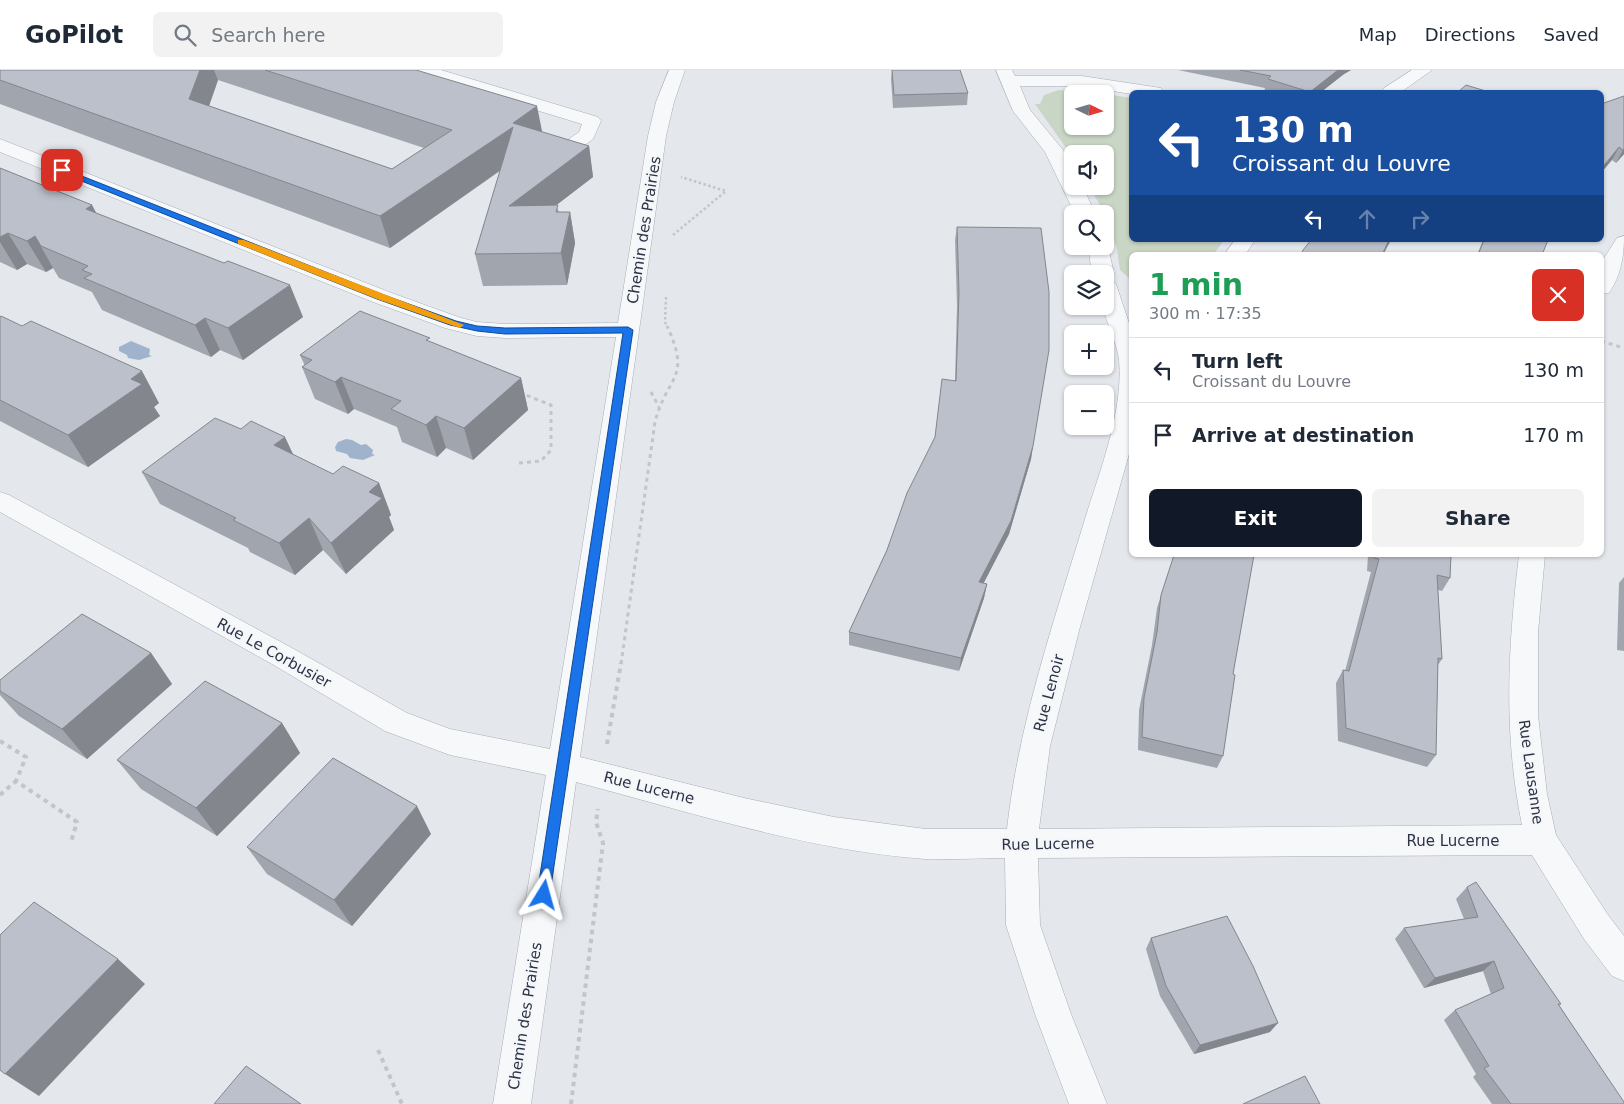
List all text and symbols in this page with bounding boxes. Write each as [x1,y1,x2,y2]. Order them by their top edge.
search box [153,12,503,57]
text: GoPilot [25,21,123,49]
icon: search [171,21,199,49]
text: Search here [211,24,325,46]
text: Map [1359,24,1397,45]
text: Directions [1425,24,1515,45]
text: Saved [1543,24,1599,45]
north arrow [1064,85,1114,135]
map controls [1064,85,1114,435]
icon: left [1149,110,1214,175]
text: 130 m [1232,110,1354,150]
button: sound [1064,145,1114,195]
pin [41,149,83,191]
text: Croissant du Louvre [1232,151,1451,176]
street label: Chemin des Prairies [623,155,665,305]
icon: arrive [48,156,76,184]
button: search [1064,205,1114,255]
icon: left [1300,205,1328,233]
icon: ahead [1353,205,1381,233]
icon: right [1406,205,1434,233]
button: layers [1064,265,1114,315]
text: 1 min [1149,267,1243,302]
button: close [1532,269,1584,321]
text: 300 m · 17:35 [1149,304,1262,323]
button: + [1064,325,1114,375]
text: Turn left [1192,350,1283,372]
icon: left [1149,356,1177,384]
text: 130 m [1523,359,1584,381]
text: Croissant du Louvre [1192,372,1351,391]
button: − [1064,385,1114,435]
icon: arrive [1149,421,1177,449]
text: Arrive at destination [1192,424,1414,446]
text: 170 m [1523,424,1584,446]
button: Exit [1149,489,1362,547]
button: Share [1372,489,1584,547]
street label: Rue Le Corbusier [214,614,335,692]
street label: Rue Lenoir [1030,651,1068,734]
street label: Rue Lausanne [1515,718,1547,826]
street label: Rue Lucerne [602,768,696,808]
street label: Rue Lucerne [1407,832,1499,850]
street label: Rue Lucerne [1001,834,1095,854]
position arrow [517,868,569,920]
street label: Chemin des Prairies [504,941,546,1091]

